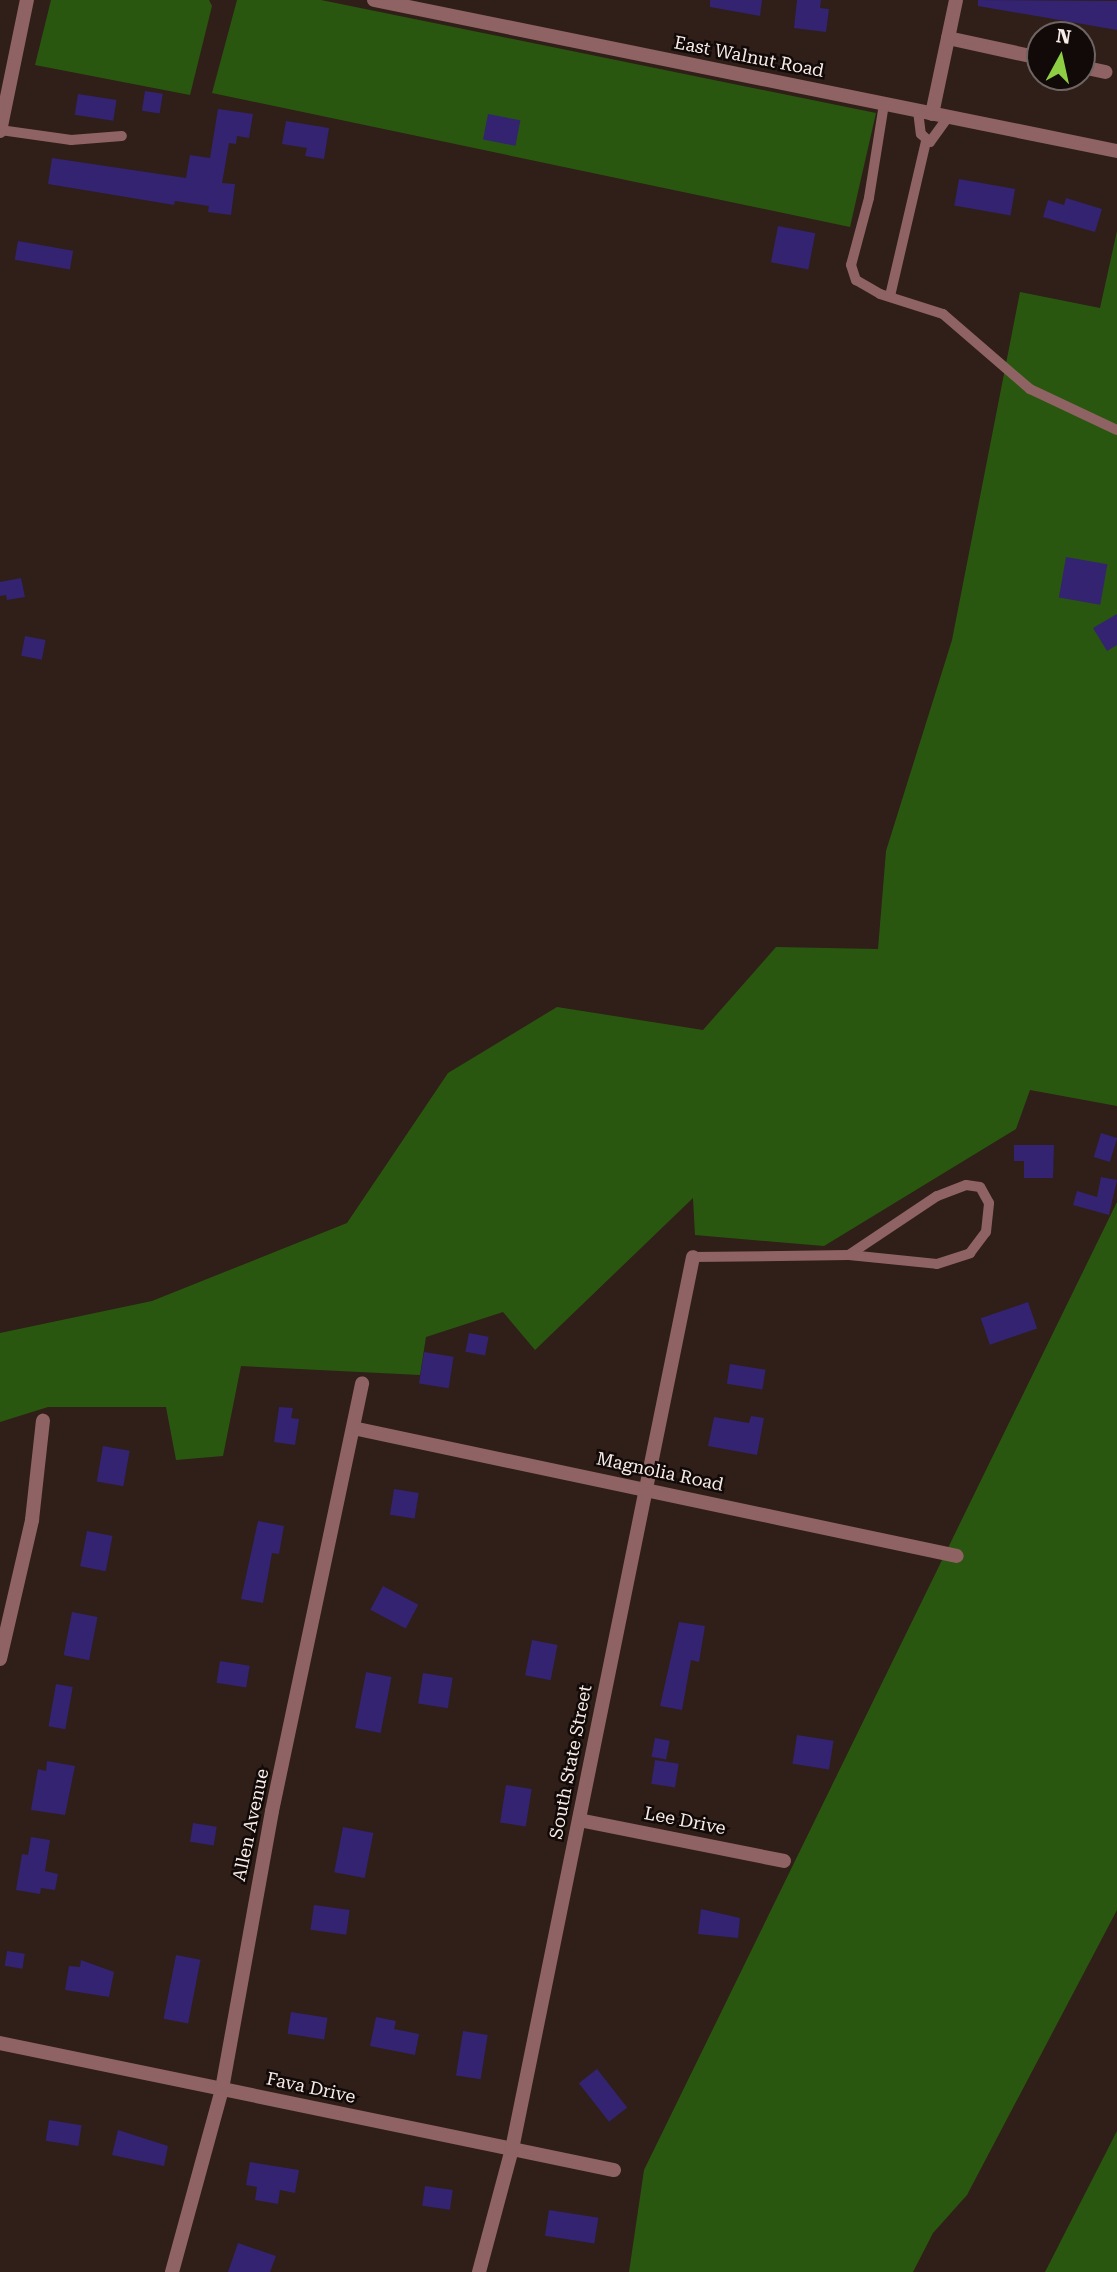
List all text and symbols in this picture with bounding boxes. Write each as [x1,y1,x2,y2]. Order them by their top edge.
north arrow [1026,21,1096,91]
text: N [1055,24,1073,49]
street label: East Walnut Road [672,32,826,82]
street label: Magnolia Road [594,1448,726,1496]
street label: South State Street [545,1683,597,1841]
street label: Allen Avenue [229,1767,273,1883]
street label: Lee Drive [642,1803,728,1839]
street label: Fava Drive [264,2068,358,2108]

